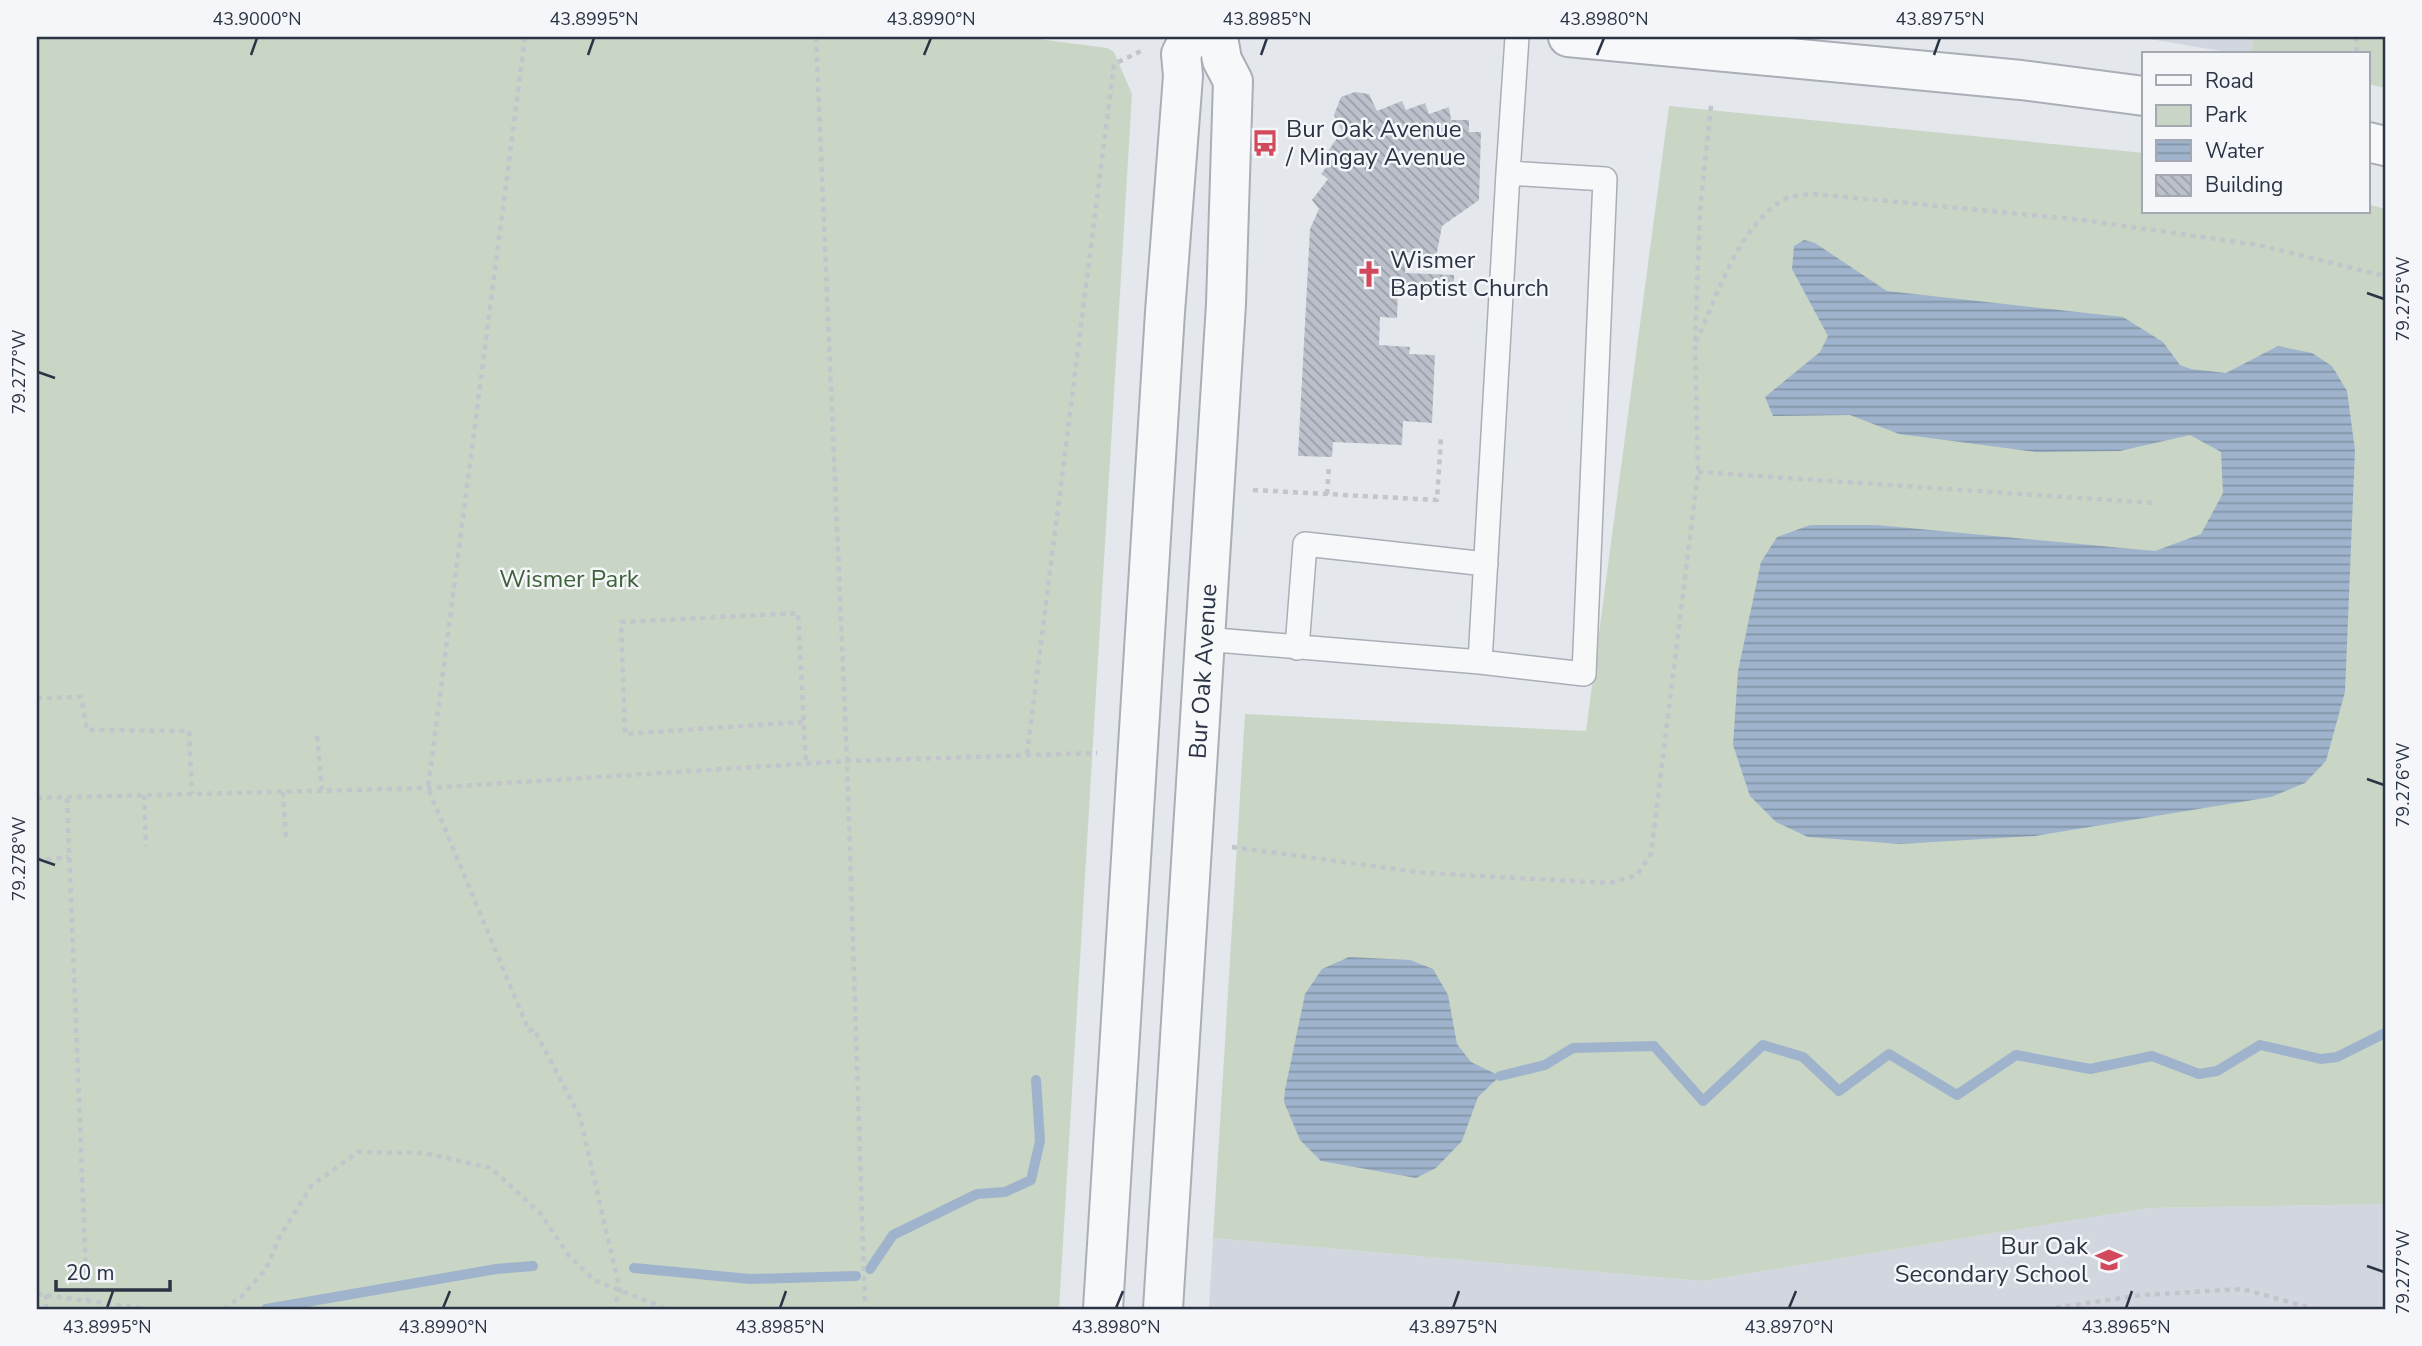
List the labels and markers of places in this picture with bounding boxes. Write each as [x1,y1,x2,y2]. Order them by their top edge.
place label: Bur Oak Avenue / Mingay Avenue [1285,113,1466,173]
bus stop icon: Bur Oak Avenue / Mingay Avenue [1250,128,1280,158]
place label: Wismer Baptist Church [1390,244,1549,304]
church icon: Wismer Baptist Church [1354,259,1384,289]
place label: Bur Oak Secondary School [1895,1230,2089,1290]
school or university icon: Bur Oak Secondary School [2094,1245,2124,1275]

